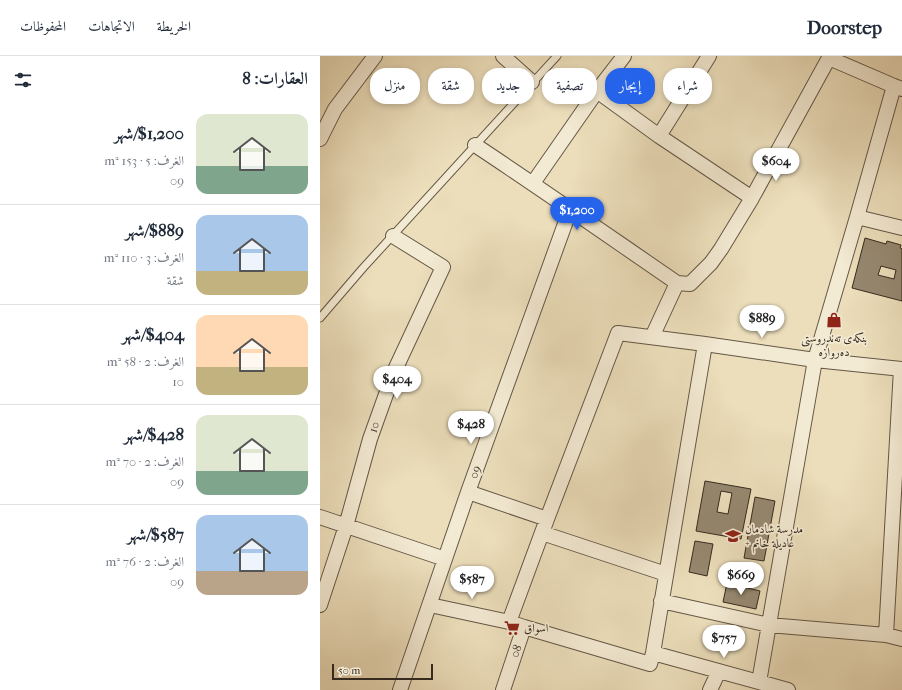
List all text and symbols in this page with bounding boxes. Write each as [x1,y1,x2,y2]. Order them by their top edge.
text: Doorstep [807,17,882,39]
text: المحفوظات [20,18,66,35]
text: الاتجاهات [88,18,135,35]
text: الخريطة [157,18,191,35]
text: العقارات: 8 [242,68,308,88]
chip: منزل [370,68,420,104]
chip: شقة [428,68,474,104]
chip: جديد [482,68,534,104]
chip: تصفية [542,68,597,104]
chip: إيجار [605,68,655,104]
chip: شراء [663,68,712,104]
icon: filters [12,69,34,91]
text: $1,200/شهر [114,123,184,143]
icon: home [228,130,276,178]
pin: $604 [752,148,800,182]
text: الغرف: 5 · 153 m² [104,153,184,168]
text: $604 [762,153,790,168]
text: 09 [170,173,184,188]
pin: $1,200 [544,197,610,231]
text: $1,200 [559,202,595,217]
text: $889/شهر [125,220,184,240]
icon: home [228,231,276,279]
text: الغرف: 3 · 110 m² [104,250,184,265]
text: شقة [167,273,184,288]
pin: $889 [738,305,786,339]
text: $889 [748,310,776,325]
shop icon: بنکەی تەندروستی دەروازە [825,311,843,329]
text: $404/شهر [122,324,184,344]
icon: home [228,331,276,379]
place label: بنکەی تەندروستی دەروازە [801,331,867,360]
text: الغرف: 2 · 58 m² [107,354,184,369]
pin: $404 [373,366,421,400]
text: $404 [382,371,412,386]
text: 10 [172,374,184,389]
pin: $428 [447,411,495,445]
text: $428 [457,416,485,431]
street label: 10 [366,420,382,434]
text: $428/شهر [124,424,184,444]
icon: home [228,431,276,479]
text: الغرف: 2 · 70 m² [105,454,184,469]
street label: 09 [466,464,484,480]
text: 09 [170,474,184,489]
place label: مدرسة شادمان + عاديلة خانم [745,522,803,554]
text: $587/شهر [127,524,184,544]
school or university icon: مدرسة شادمان + عاديلة خانم [724,527,742,545]
icon: home [228,531,276,579]
text: الغرف: 2 · 76 m² [105,554,184,569]
pin: $669 [717,562,765,596]
pin: $587 [448,566,496,600]
text: $669 [727,567,755,582]
text: $587 [459,571,485,586]
text: 09 [170,574,184,589]
supermarket icon: اسواق [503,619,521,637]
place label: اسواق [524,621,549,636]
pin: $757 [700,625,748,659]
text: $757 [711,630,737,645]
street label: 08 [507,643,525,659]
scale bar [332,662,433,681]
text: 50 m [338,664,360,677]

